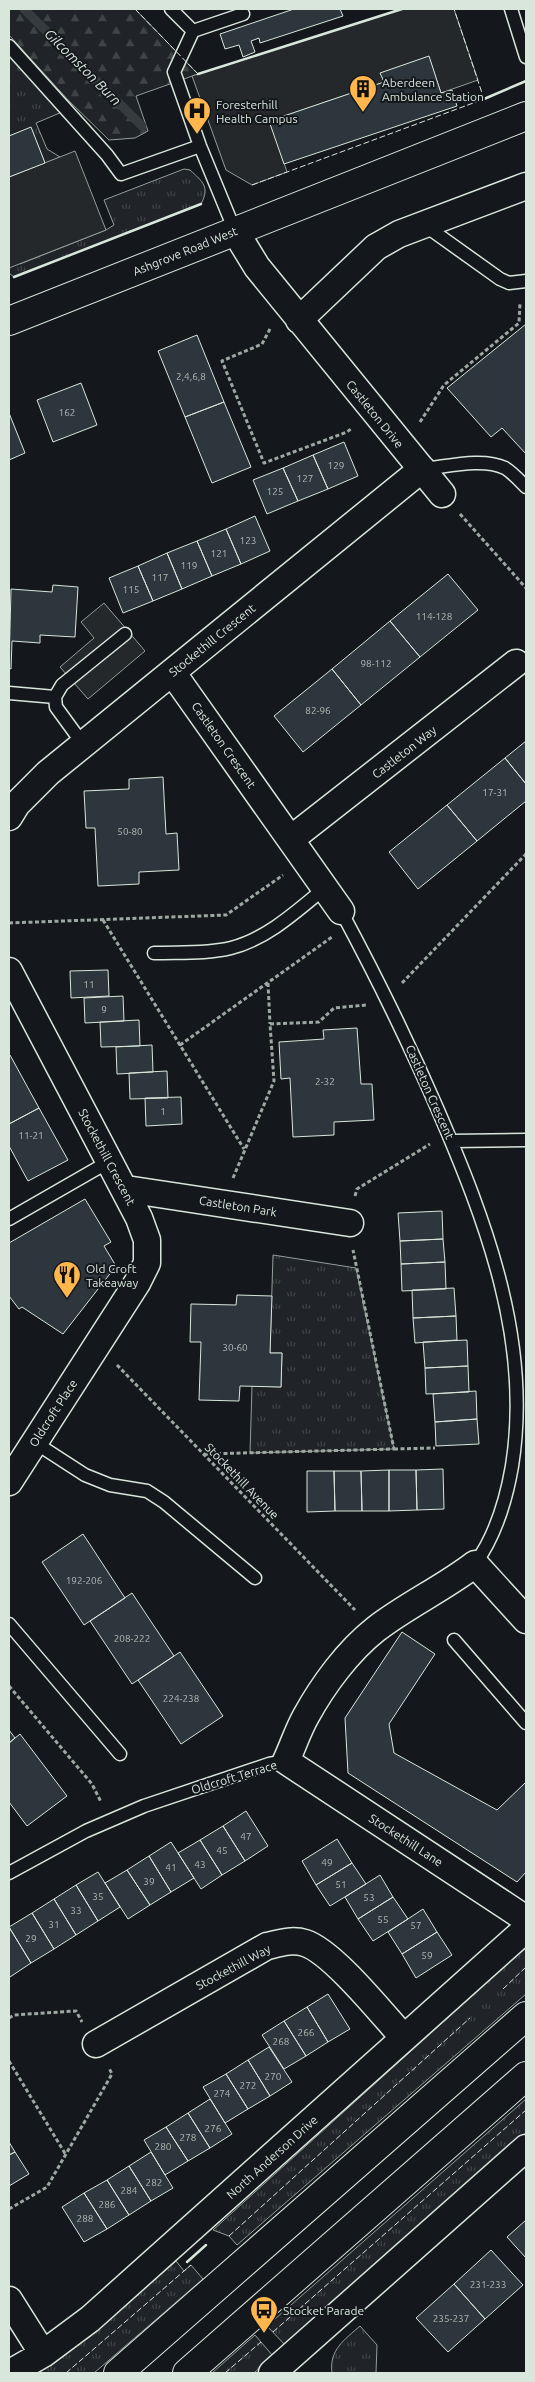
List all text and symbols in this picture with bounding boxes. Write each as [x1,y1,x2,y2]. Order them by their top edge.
water label: Gilcomston Burn [41,25,125,109]
building icon: Aberdeen Ambulance Station [348,74,378,113]
place label: Aberdeen Ambulance Station [382,76,484,103]
hospital icon: Foresterhill Health Campus [182,96,212,135]
place label: Foresterhill Health Campus [216,98,298,125]
street label: Ashgrove Road West [131,224,239,278]
house number: 2,4,6,8 [176,371,206,382]
street label: Castleton Drive [344,378,406,450]
house number: 162 [59,407,75,418]
house number: 129 [328,460,344,471]
house number: 127 [297,473,313,484]
house number: 125 [267,486,283,497]
house number: 123 [240,535,256,546]
house number: 121 [211,548,227,559]
house number: 119 [181,560,197,571]
house number: 117 [152,572,168,583]
house number: 115 [123,584,139,595]
street label: Stockethill Crescent [166,601,258,679]
house number: 114-128 [416,611,453,622]
house number: 98-112 [360,658,392,669]
street label: Castleton Crescent [189,699,259,791]
house number: 82-96 [305,705,331,716]
street label: Castleton Way [370,723,439,781]
house number: 17-31 [482,787,508,798]
house number: 50-80 [117,826,143,837]
house number: 11 [83,979,95,990]
house number: 9 [101,1004,107,1015]
street label: Castleton Crescent [403,1043,457,1141]
house number: 2-32 [315,1076,335,1087]
house number: 1 [160,1106,166,1117]
street label: Stockethill Crescent [76,1107,138,1208]
house number: 11-21 [18,1130,44,1141]
street label: Castleton Park [198,1193,278,1219]
restaurant icon: Old Croft Takeaway [52,1260,82,1299]
place label: Old Croft Takeaway [86,1262,138,1289]
house number: 30-60 [222,1342,248,1353]
street label: Oldcroft Place [26,1377,80,1449]
street label: Stockethill Avenue [203,1441,281,1521]
house number: 192-206 [66,1575,103,1586]
house number: 208-222 [114,1633,150,1644]
house number: 224-238 [163,1693,200,1704]
street label: Oldcroft Terrace [190,1758,278,1796]
street label: Stockethill Lane [367,1811,445,1869]
house number: 47 [240,1831,252,1842]
house number: 45 [216,1845,228,1856]
house number: 49 [321,1857,333,1868]
house number: 43 [194,1859,206,1870]
house number: 41 [165,1862,177,1873]
house number: 39 [143,1876,155,1887]
house number: 51 [335,1879,347,1890]
house number: 35 [92,1891,104,1902]
house number: 53 [363,1892,375,1903]
house number: 33 [70,1905,82,1916]
house number: 55 [377,1914,389,1925]
house number: 31 [48,1919,60,1930]
house number: 57 [410,1920,422,1931]
house number: 29 [25,1933,37,1944]
street label: Stockethill Way [194,1942,273,1992]
house number: 59 [421,1950,433,1961]
house number: 266 [298,2027,315,2038]
house number: 268 [273,2036,290,2047]
house number: 270 [265,2071,282,2082]
house number: 272 [240,2080,256,2091]
house number: 274 [214,2088,231,2099]
street label: North Anderson Drive [224,2113,320,2201]
house number: 276 [205,2123,222,2134]
house number: 278 [180,2132,197,2143]
house number: 280 [155,2141,172,2152]
house number: 282 [146,2177,162,2188]
house number: 284 [121,2185,138,2196]
house number: 286 [99,2199,116,2210]
house number: 288 [77,2213,94,2224]
house number: 231-233 [470,2279,506,2290]
bus stop icon: Stocket Parade [249,2295,279,2334]
place label: Stocket Parade [283,2304,364,2317]
house number: 235-237 [433,2313,469,2324]

